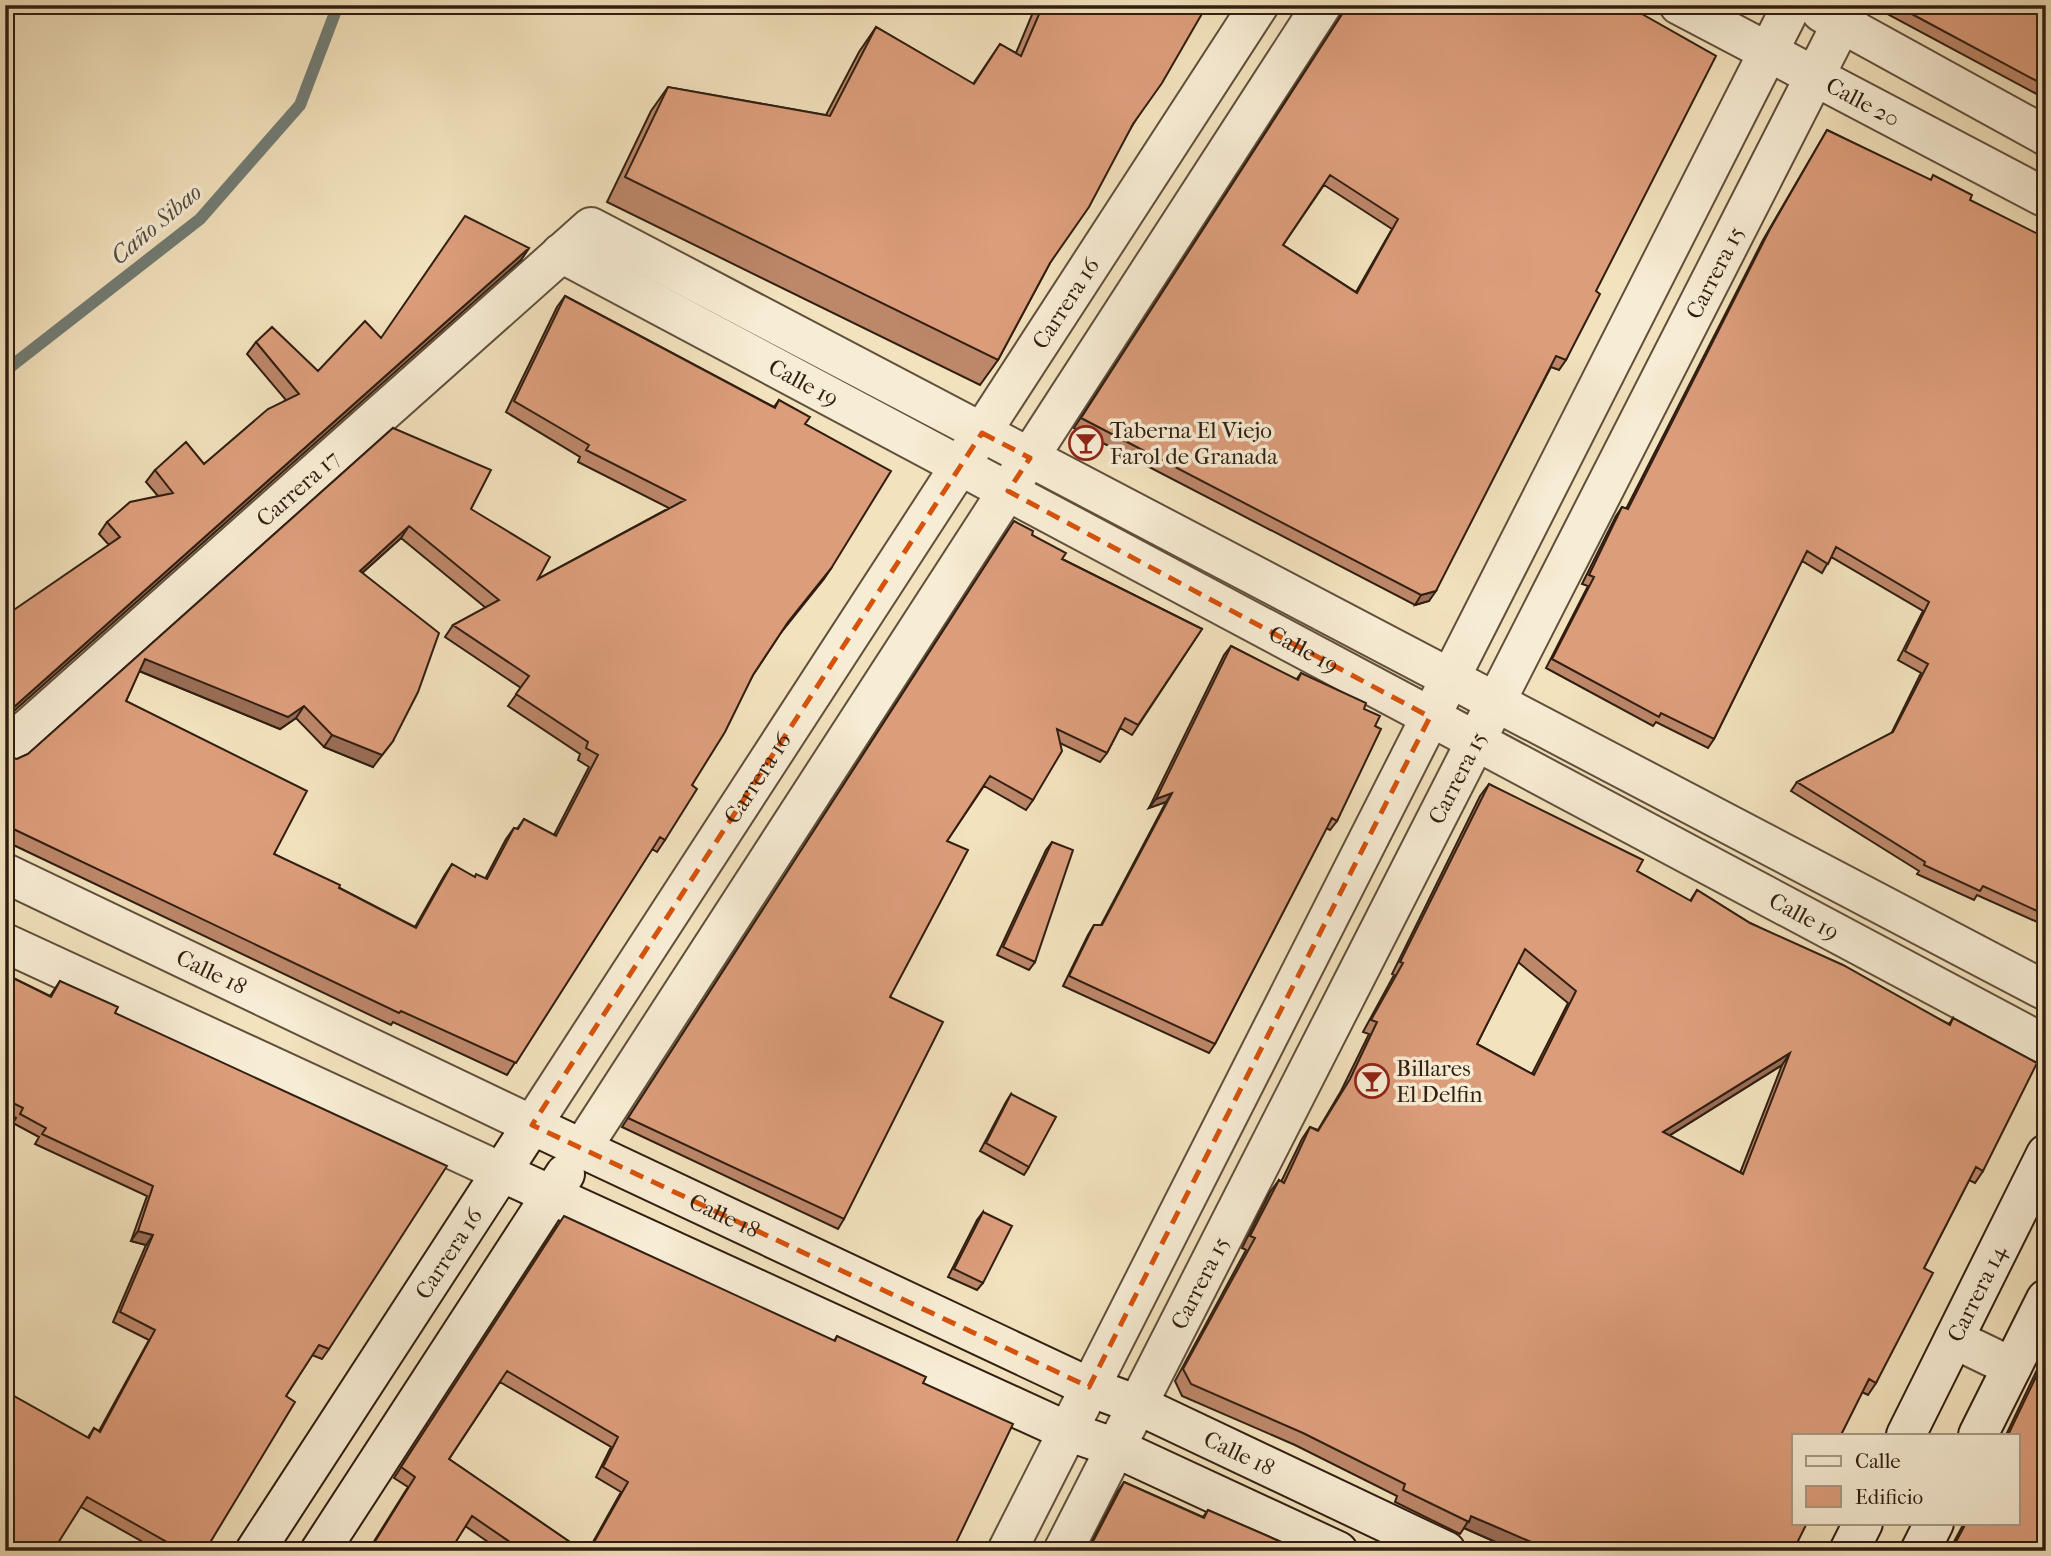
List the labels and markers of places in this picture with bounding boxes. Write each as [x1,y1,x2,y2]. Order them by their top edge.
place label: Taberna El Viejo Farol de Granada [1110,417,1278,470]
bar icon: Taberna El Viejo Farol de Granada [1067,424,1105,462]
place label: Billares El Delfin [1396,1055,1483,1108]
bar icon: Billares El Delfin [1353,1062,1391,1100]

